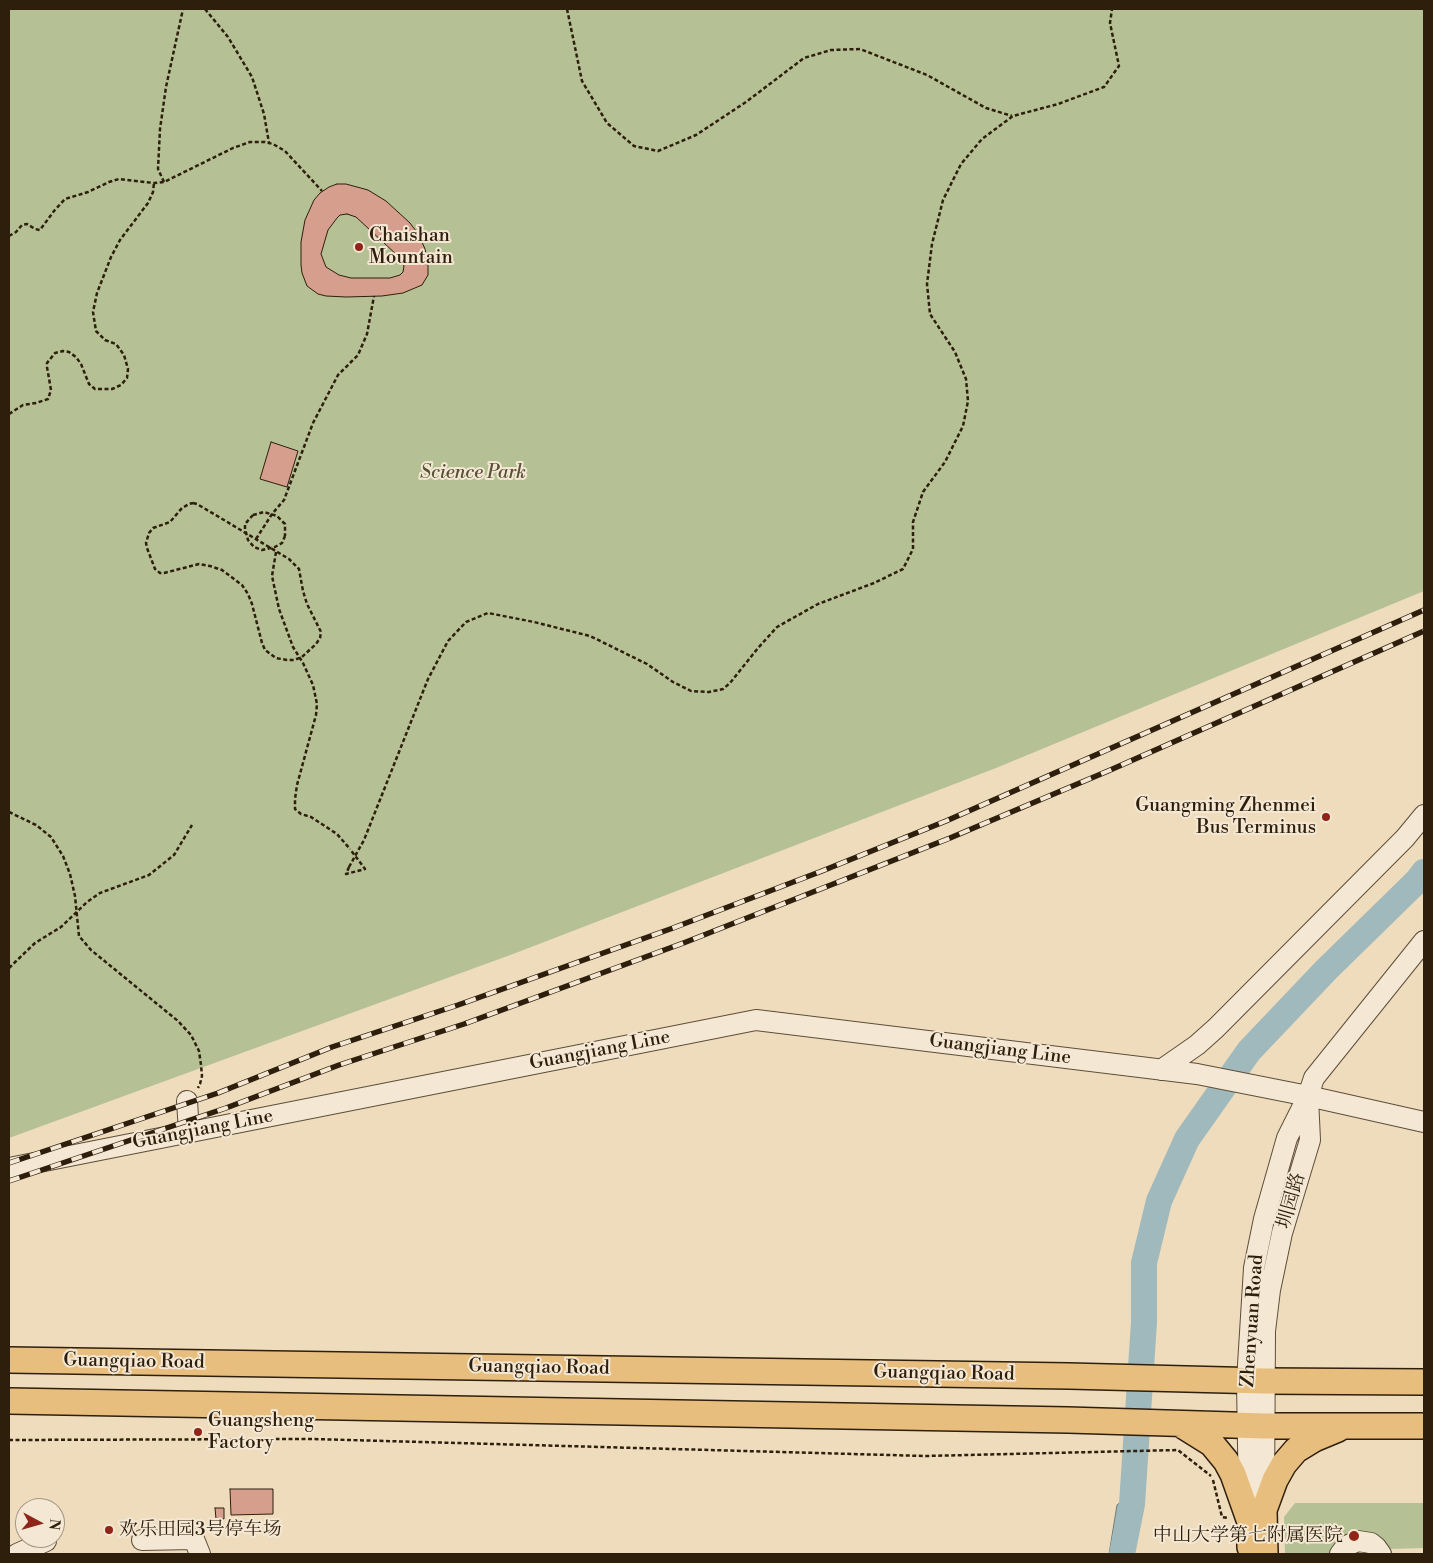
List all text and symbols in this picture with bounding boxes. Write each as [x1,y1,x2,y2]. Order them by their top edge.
place label: Chaishan Mountain [369,225,453,269]
marker: Chaishan Mountain [353,241,365,253]
park label: Science Park [420,462,526,484]
place label: Guangming Zhenmei Bus Terminus [1135,795,1316,839]
marker: Guangming Zhenmei Bus Terminus [1320,811,1332,823]
street label: Guangjiang Line [528,1026,672,1076]
street label: Guangjiang Line [928,1030,1072,1070]
street label: Guangjiang Line [131,1105,275,1155]
street label: 圳园路 [1273,1170,1311,1232]
street label: Zhenyuan Road [1237,1254,1269,1388]
street label: Guangqiao Road [63,1349,205,1375]
street label: Guangqiao Road [468,1355,610,1381]
street label: Guangqiao Road [873,1361,1015,1387]
place label: Guangsheng Factory [208,1410,314,1454]
marker: Guangsheng Factory [192,1426,204,1438]
north arrow [15,1498,65,1548]
text: N [44,1518,63,1531]
place label: 欢乐田园3号停车场 [119,1519,281,1541]
marker: 欢乐田园3号停车场 [103,1524,115,1536]
place label: 中山大学第七附属医院 [1153,1525,1343,1547]
marker: 中山大学第七附属医院 [1347,1529,1361,1543]

